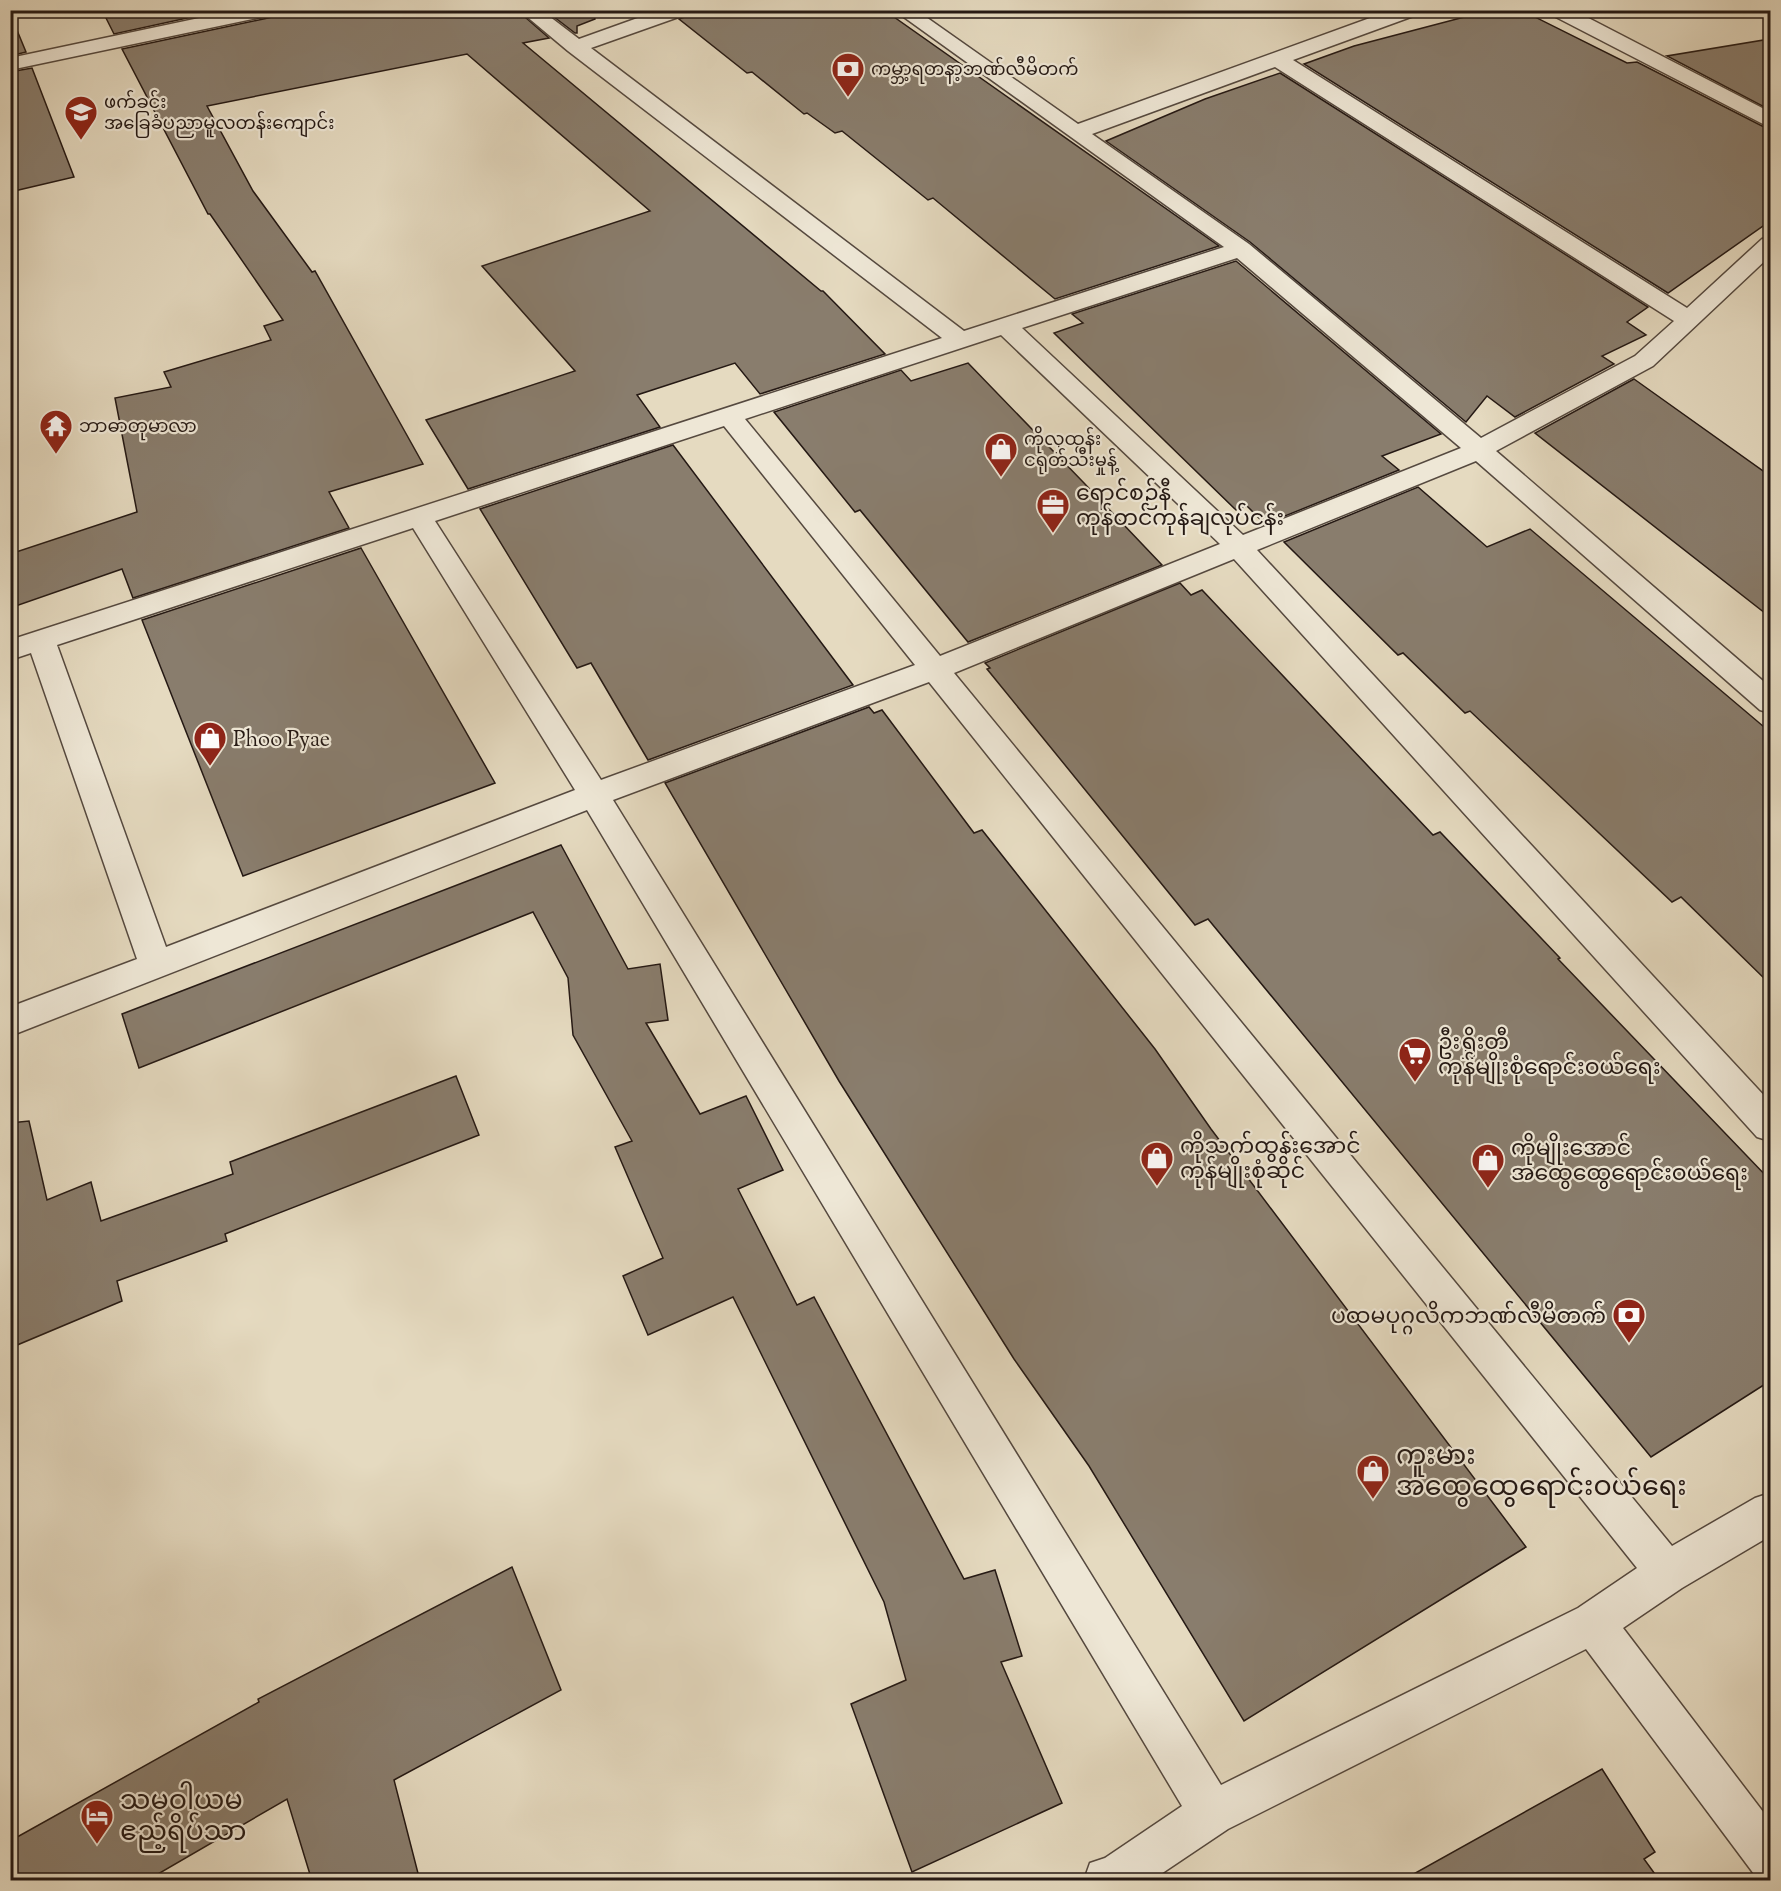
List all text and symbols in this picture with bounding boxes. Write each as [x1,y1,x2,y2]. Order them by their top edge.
bank icon: ကမ္ဘာ့ရတနာ့ဘဏ်လီမိတက် [830,51,866,98]
place label: ကမ္ဘာ့ရတနာ့ဘဏ်လီမိတက် [871,55,1078,84]
place label: ဖက်ခင်း အခြေခံပညာမူလတန်းကျောင်း [104,89,334,138]
school or university icon: ဖက်ခင်း အခြေခံပညာမူလတန်းကျောင်း [63,94,99,141]
temple icon: ဘာဓာတုမာလာ [38,408,74,455]
place label: ဘာဓာတုမာလာ [79,415,197,441]
place label: ကိုလှထွန်း ငရုတ်သီးမှုန့် [1024,425,1120,475]
shop icon: ကိုလှထွန်း ငရုတ်သီးမှုန့် [983,431,1019,478]
place label: ရောင်စဉ်နီ ကုန်တင်ကုန်ချလုပ်ငန်း [1076,477,1284,536]
office icon: ရောင်စဉ်နီ ကုန်တင်ကုန်ချလုပ်ငန်း [1035,487,1071,534]
shop icon: Phoo Pyae [192,720,228,767]
place label: Phoo Pyae [233,725,330,757]
place label: ဦးရှိုးတီ ကုန်မျိုးစုံရောင်းဝယ်ရေး [1438,1026,1661,1085]
supermarket icon: ဦးရှိုးတီ ကုန်မျိုးစုံရောင်းဝယ်ရေး [1397,1036,1433,1083]
place label: ကိုသက်ထွန်းအောင် ကုန်မျိုးစုံဆိုင် [1180,1130,1361,1189]
place label: ကိုမျိုးအောင် အထွေထွေရောင်းဝယ်ရေး [1511,1132,1748,1191]
shop icon: ကိုသက်ထွန်းအောင် ကုန်မျိုးစုံဆိုင် [1139,1140,1175,1187]
shop icon: ကိုမျိုးအောင် အထွေထွေရောင်းဝယ်ရေး [1470,1142,1506,1189]
bank icon: ပထမပုဂ္ဂလိကဘဏ်လီမိတက် [1611,1297,1647,1344]
place label: ပထမပုဂ္ဂလိကဘဏ်လီမိတက် [1331,1300,1606,1335]
place label: ကူးမား အထွေထွေရောင်းဝယ်ရေး [1396,1438,1687,1508]
shop icon: ကူးမား အထွေထွေရောင်းဝယ်ရေး [1355,1453,1391,1500]
place label: သမဝါယမ ဧည့်ရိပ်သာ [120,1781,247,1853]
hotel icon: သမဝါယမ ဧည့်ရိပ်သာ [79,1798,115,1845]

